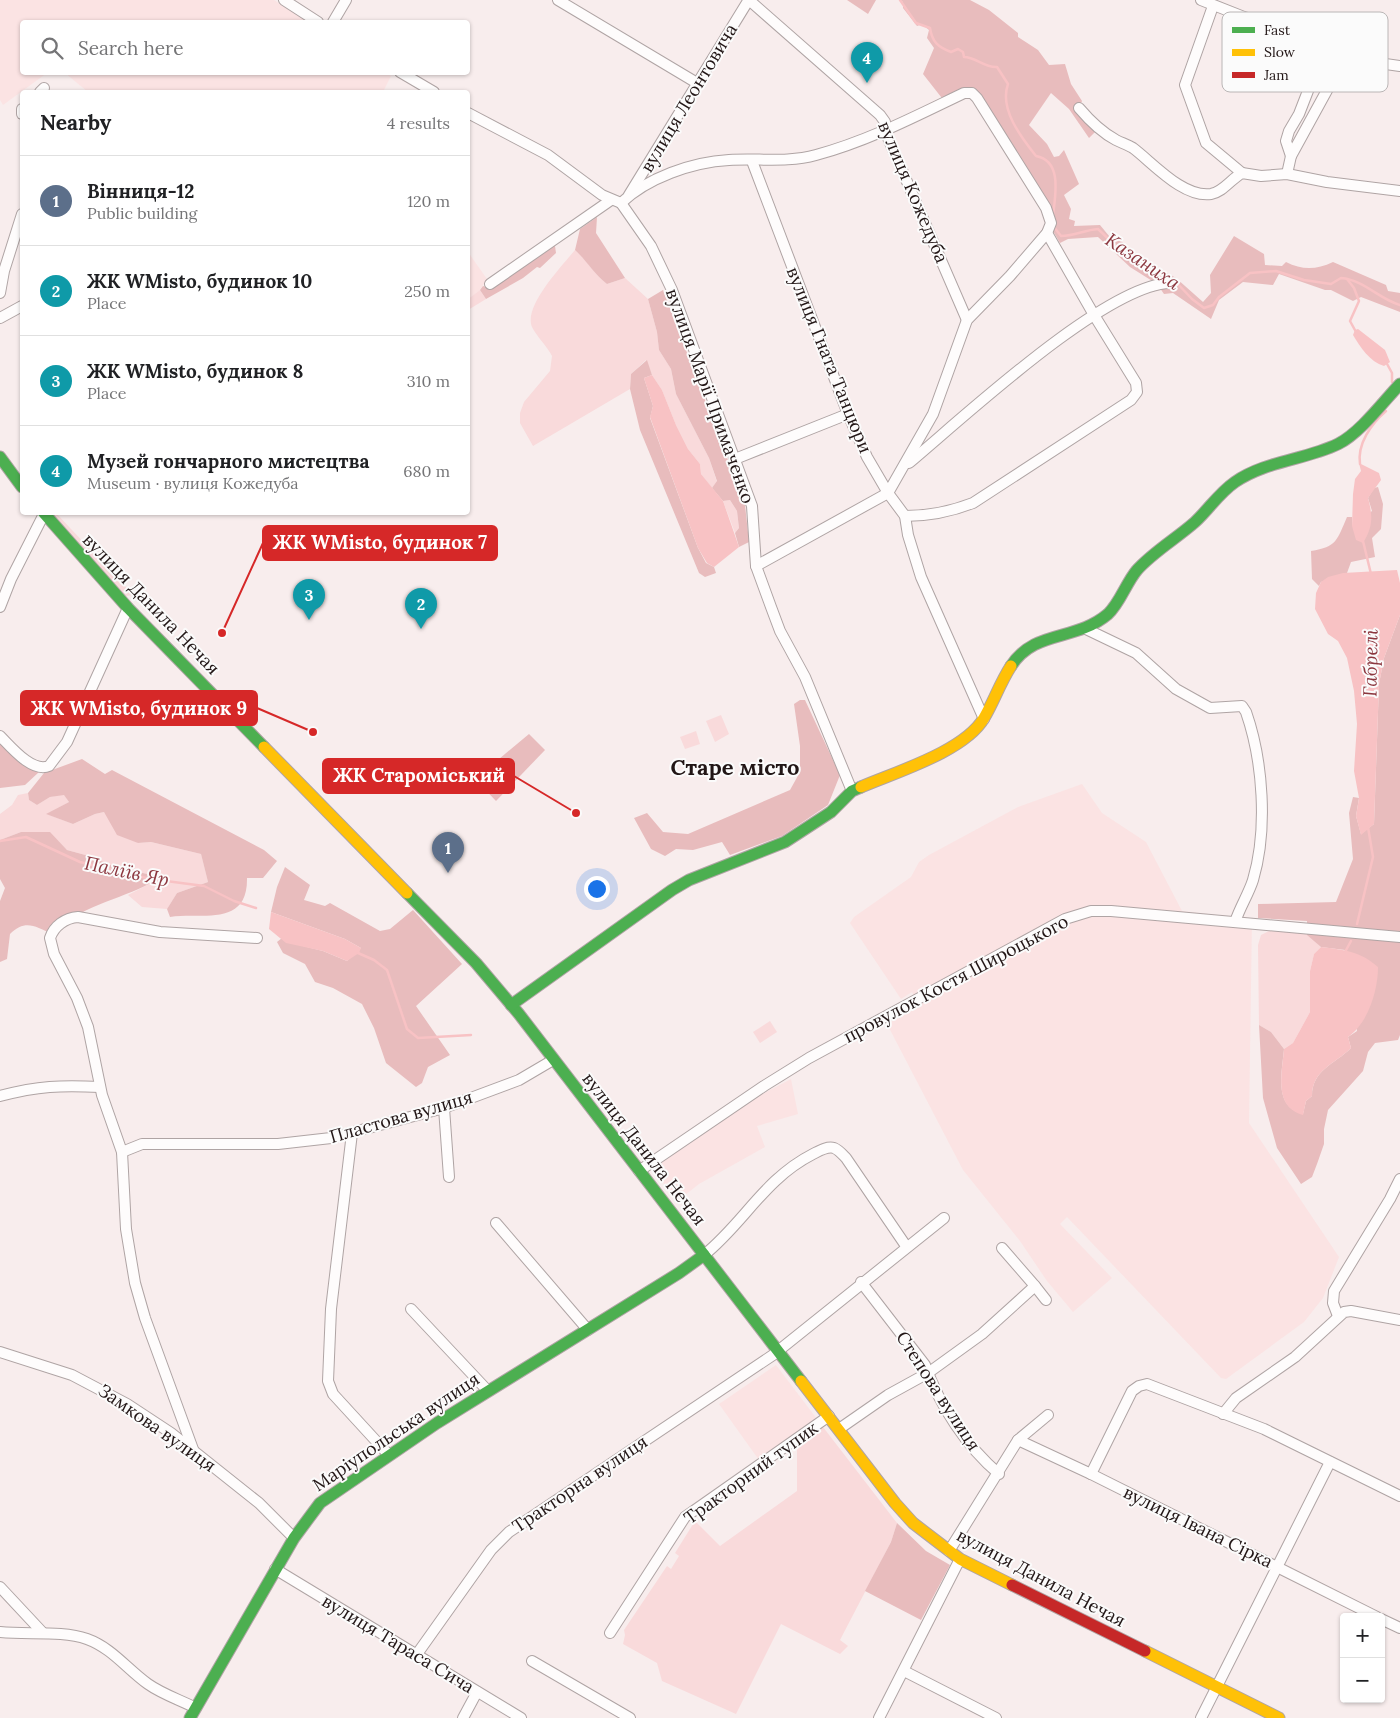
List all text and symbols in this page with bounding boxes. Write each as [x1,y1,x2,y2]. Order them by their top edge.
legend [1222,12,1388,92]
street label: вулиця Леонтовича [635,19,742,176]
search box [20,20,470,75]
text: Fast [1264,21,1291,39]
icon: search [38,34,66,62]
text: Search here [78,36,184,60]
pin: 4 [851,42,883,83]
text: Slow [1264,43,1296,61]
text: Jam [1263,66,1289,84]
text: Nearby [40,109,111,136]
text: 4 results [387,113,450,133]
street label: вулиця Кожедуба [873,117,954,266]
text: Вінниця-12 [87,179,194,203]
text: 1 [53,191,59,211]
text: 120 m [407,191,450,211]
text: Public building [87,203,197,223]
water label: Казаниха [1101,227,1185,295]
street label: вулиця Гната Танцюри [782,263,877,456]
text: ЖК WMisto, будинок 10 [87,269,312,293]
text: 2 [52,281,60,301]
text: 250 m [404,281,450,301]
street label: вулиця Марії Примаченко [661,285,760,506]
text: Place [87,293,126,313]
text: ЖК WMisto, будинок 8 [87,359,303,383]
text: 3 [52,371,60,391]
text: 310 m [407,371,450,391]
text: Place [87,383,126,403]
text: Музей гончарного мистецтва [87,449,369,473]
text: 4 [52,461,60,481]
text: 680 m [403,461,450,481]
text: Museum · вулиця Кожедуба [87,473,299,493]
callout: ЖК WMisto, будинок 7 [263,526,497,560]
street label: вулиця Данила Нечая [78,528,225,679]
text: ЖК WMisto, будинок 7 [273,530,487,554]
pin: 3 [293,579,325,620]
pin: 2 [405,588,437,629]
water label: Габрелі [1357,629,1383,697]
callout: ЖК WMisto, будинок 9 [21,691,257,725]
text: ЖК WMisto, будинок 9 [31,696,247,720]
district label: Старе місто [670,753,800,781]
callout: ЖК Староміський [323,759,514,793]
text: ЖК Староміський [333,763,505,787]
pin: 1 [432,832,464,873]
water label: Паліїв Яр [83,850,171,892]
your location [584,876,610,902]
street label: провулок Костя Широцького [839,909,1072,1048]
street label: вулиця Данила Нечая [578,1068,711,1230]
street label: Пластова вулиця [327,1085,475,1148]
street label: Степова вулиця [891,1327,986,1455]
street label: Маріупольська вулиця [308,1367,484,1496]
street label: Замкова вулиця [94,1378,221,1477]
street label: Тракторний тупик [679,1416,823,1529]
street label: Тракторна вулиця [508,1430,652,1537]
street label: вулиця Івана Сірка [1120,1480,1277,1573]
street label: вулиця Данила Нечая [953,1523,1130,1632]
street label: вулиця Тараса Сича [318,1589,479,1698]
map controls [1340,1613,1385,1703]
button: + [1340,1613,1385,1658]
button: − [1340,1658,1385,1703]

